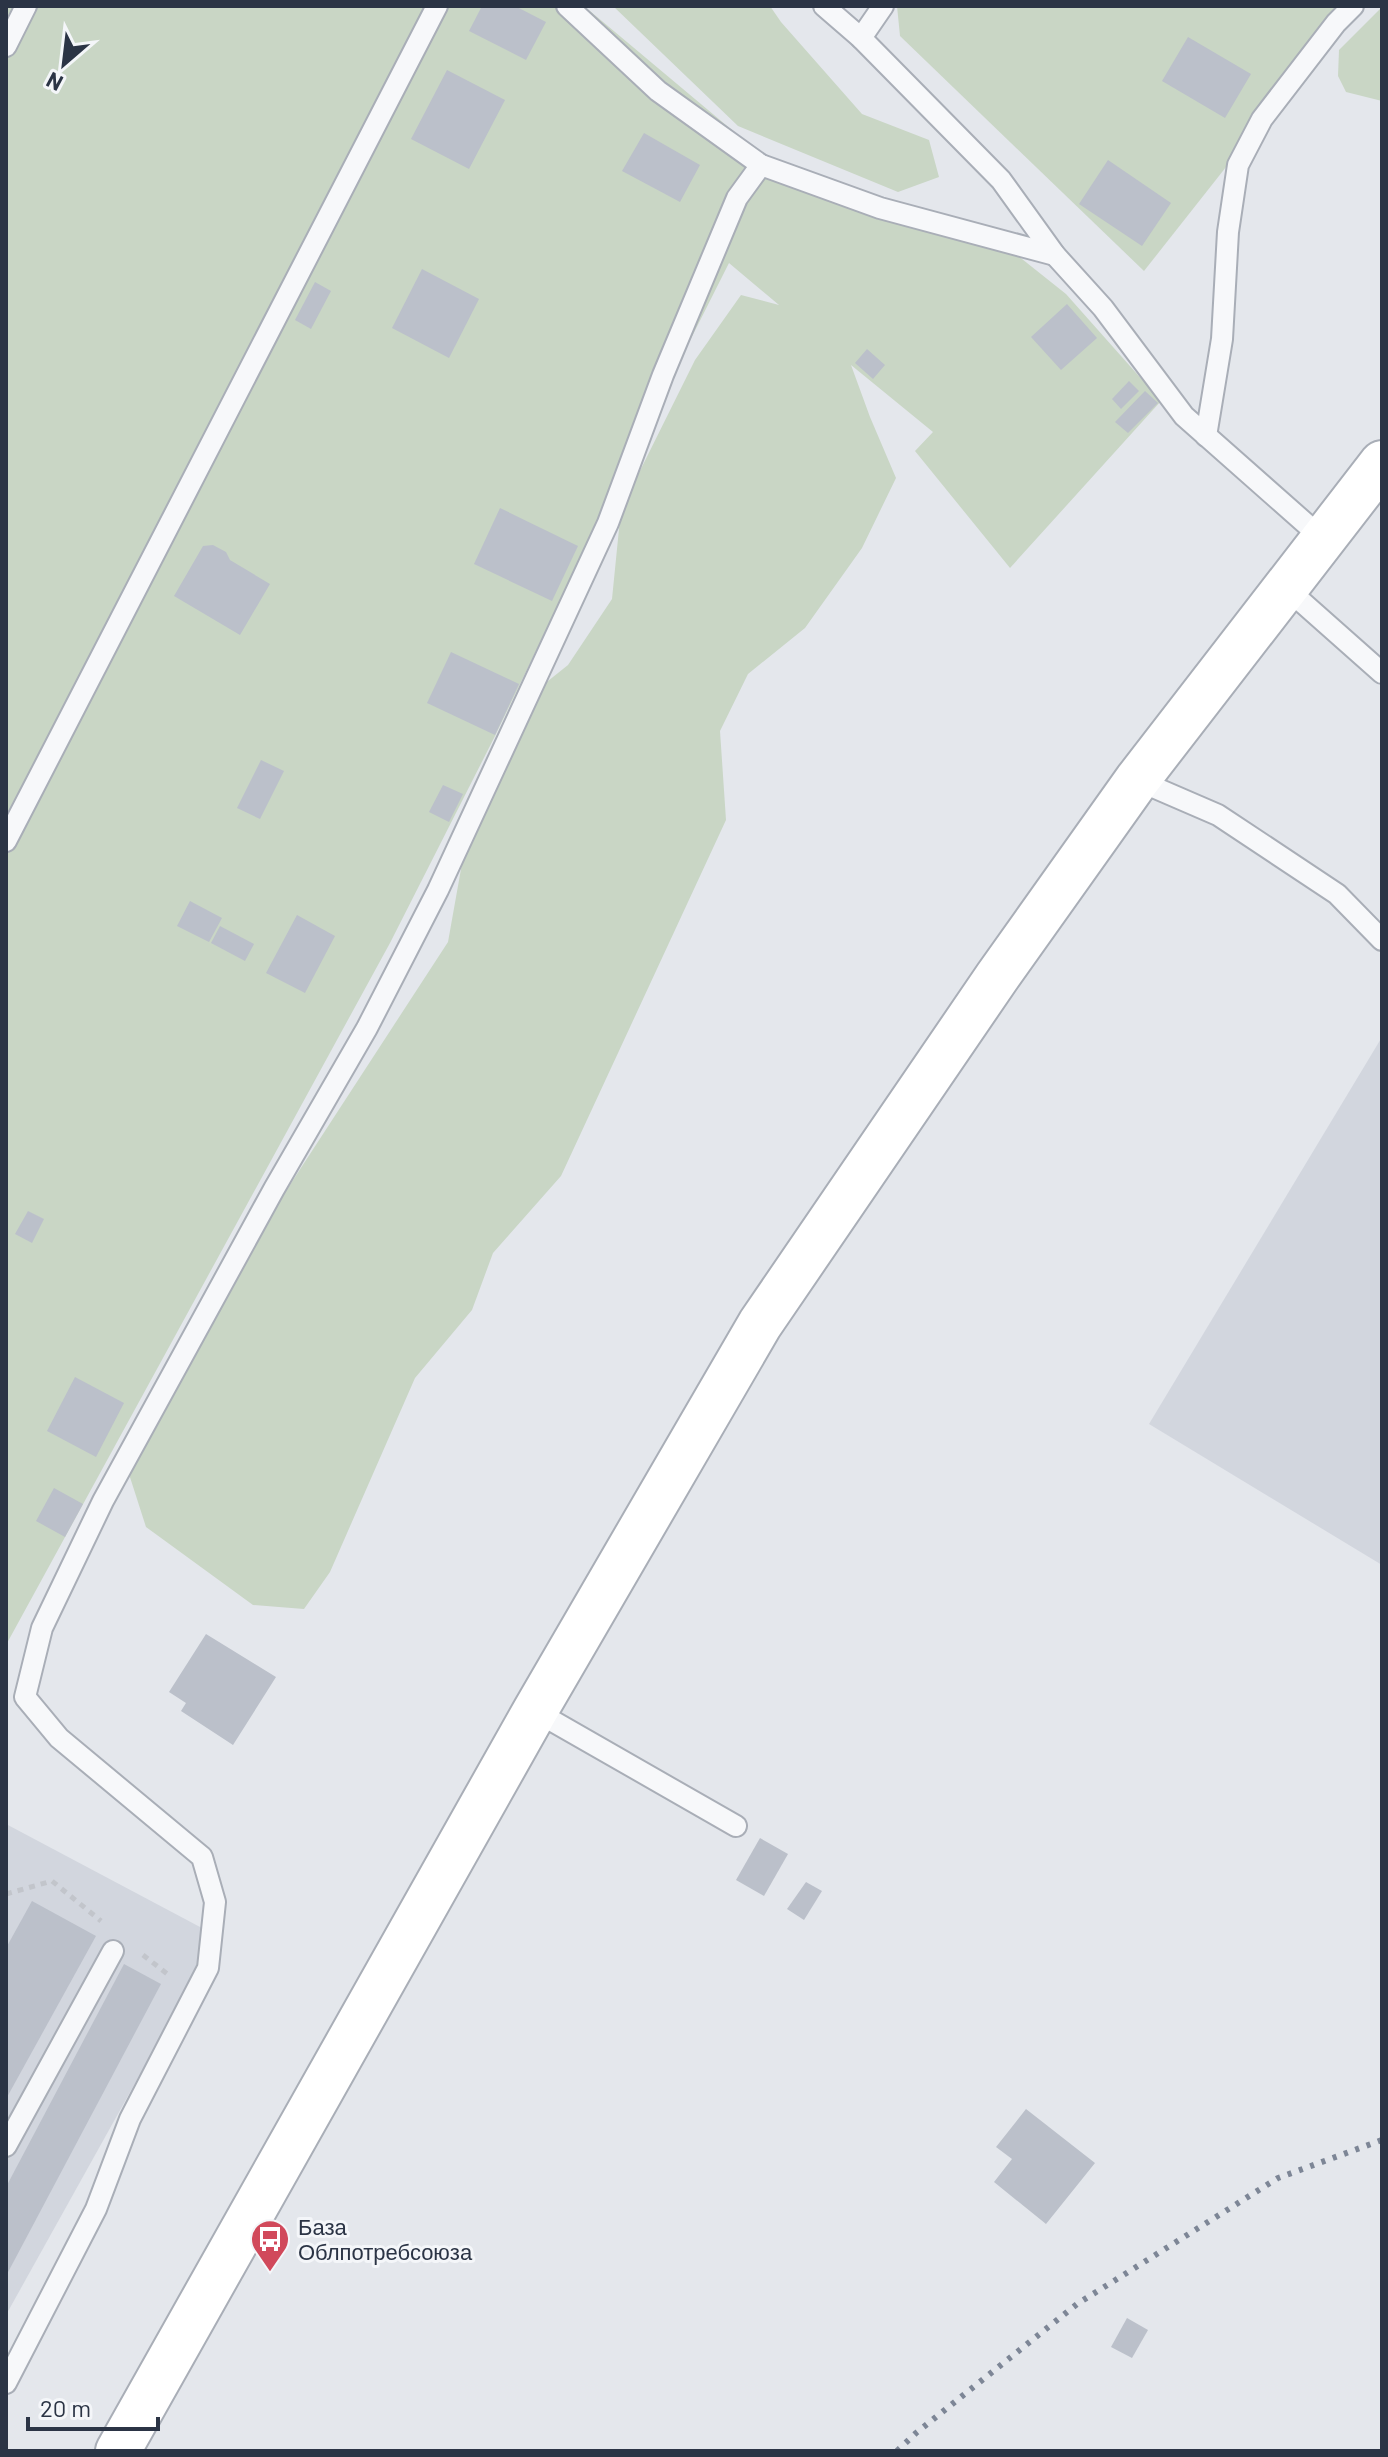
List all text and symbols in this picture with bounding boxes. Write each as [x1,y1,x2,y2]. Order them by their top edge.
north arrow [24,24,104,104]
text: N [42,68,67,97]
place label: База Облпотребсоюза [298,2213,473,2265]
bus stop icon: База Облпотребсоюза [249,2218,291,2273]
scale bar [28,2381,158,2431]
text: 20 m [40,2393,91,2422]

